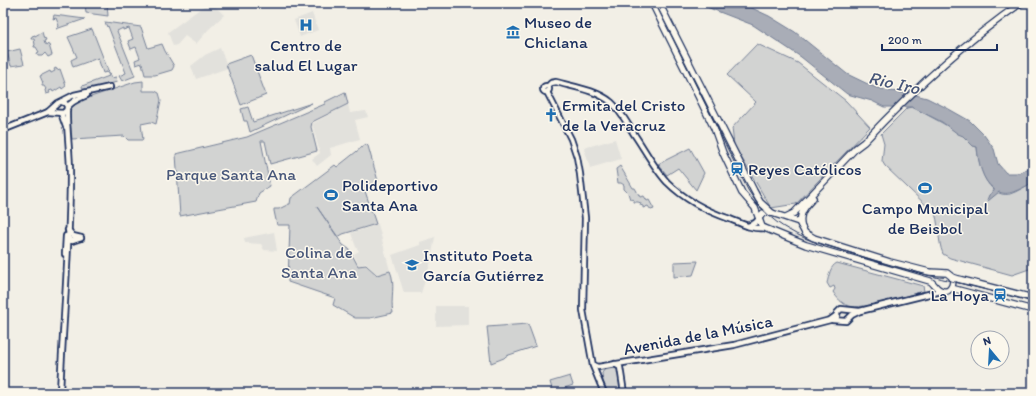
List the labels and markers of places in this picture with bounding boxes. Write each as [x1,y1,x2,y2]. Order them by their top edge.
place label: Museo de Chiclana [524,12,592,52]
hospital icon: Centro de salud El Lugar [298,17,314,33]
museum icon: Museo de Chiclana [505,24,521,40]
place label: Centro de salud El Lugar [254,35,358,75]
place label: Ermita del Cristo de la Veracruz [562,95,685,135]
church icon: Ermita del Cristo de la Veracruz [543,107,559,123]
place label: Reyes Católicos [748,159,862,179]
station icon: Reyes Católicos [729,161,745,177]
place label: Polideportivo Santa Ana [342,175,438,215]
sports icon: Campo Municipal de Beisbol [917,180,933,196]
sports icon: Polideportivo Santa Ana [323,187,339,203]
place label: Campo Municipal de Beisbol [862,198,988,238]
place label: Instituto Poeta García Gutiérrez [423,245,544,285]
school or university icon: Instituto Poeta García Gutiérrez [404,257,420,273]
place label: La Hoya [931,285,989,305]
station icon: La Hoya [992,287,1008,303]

